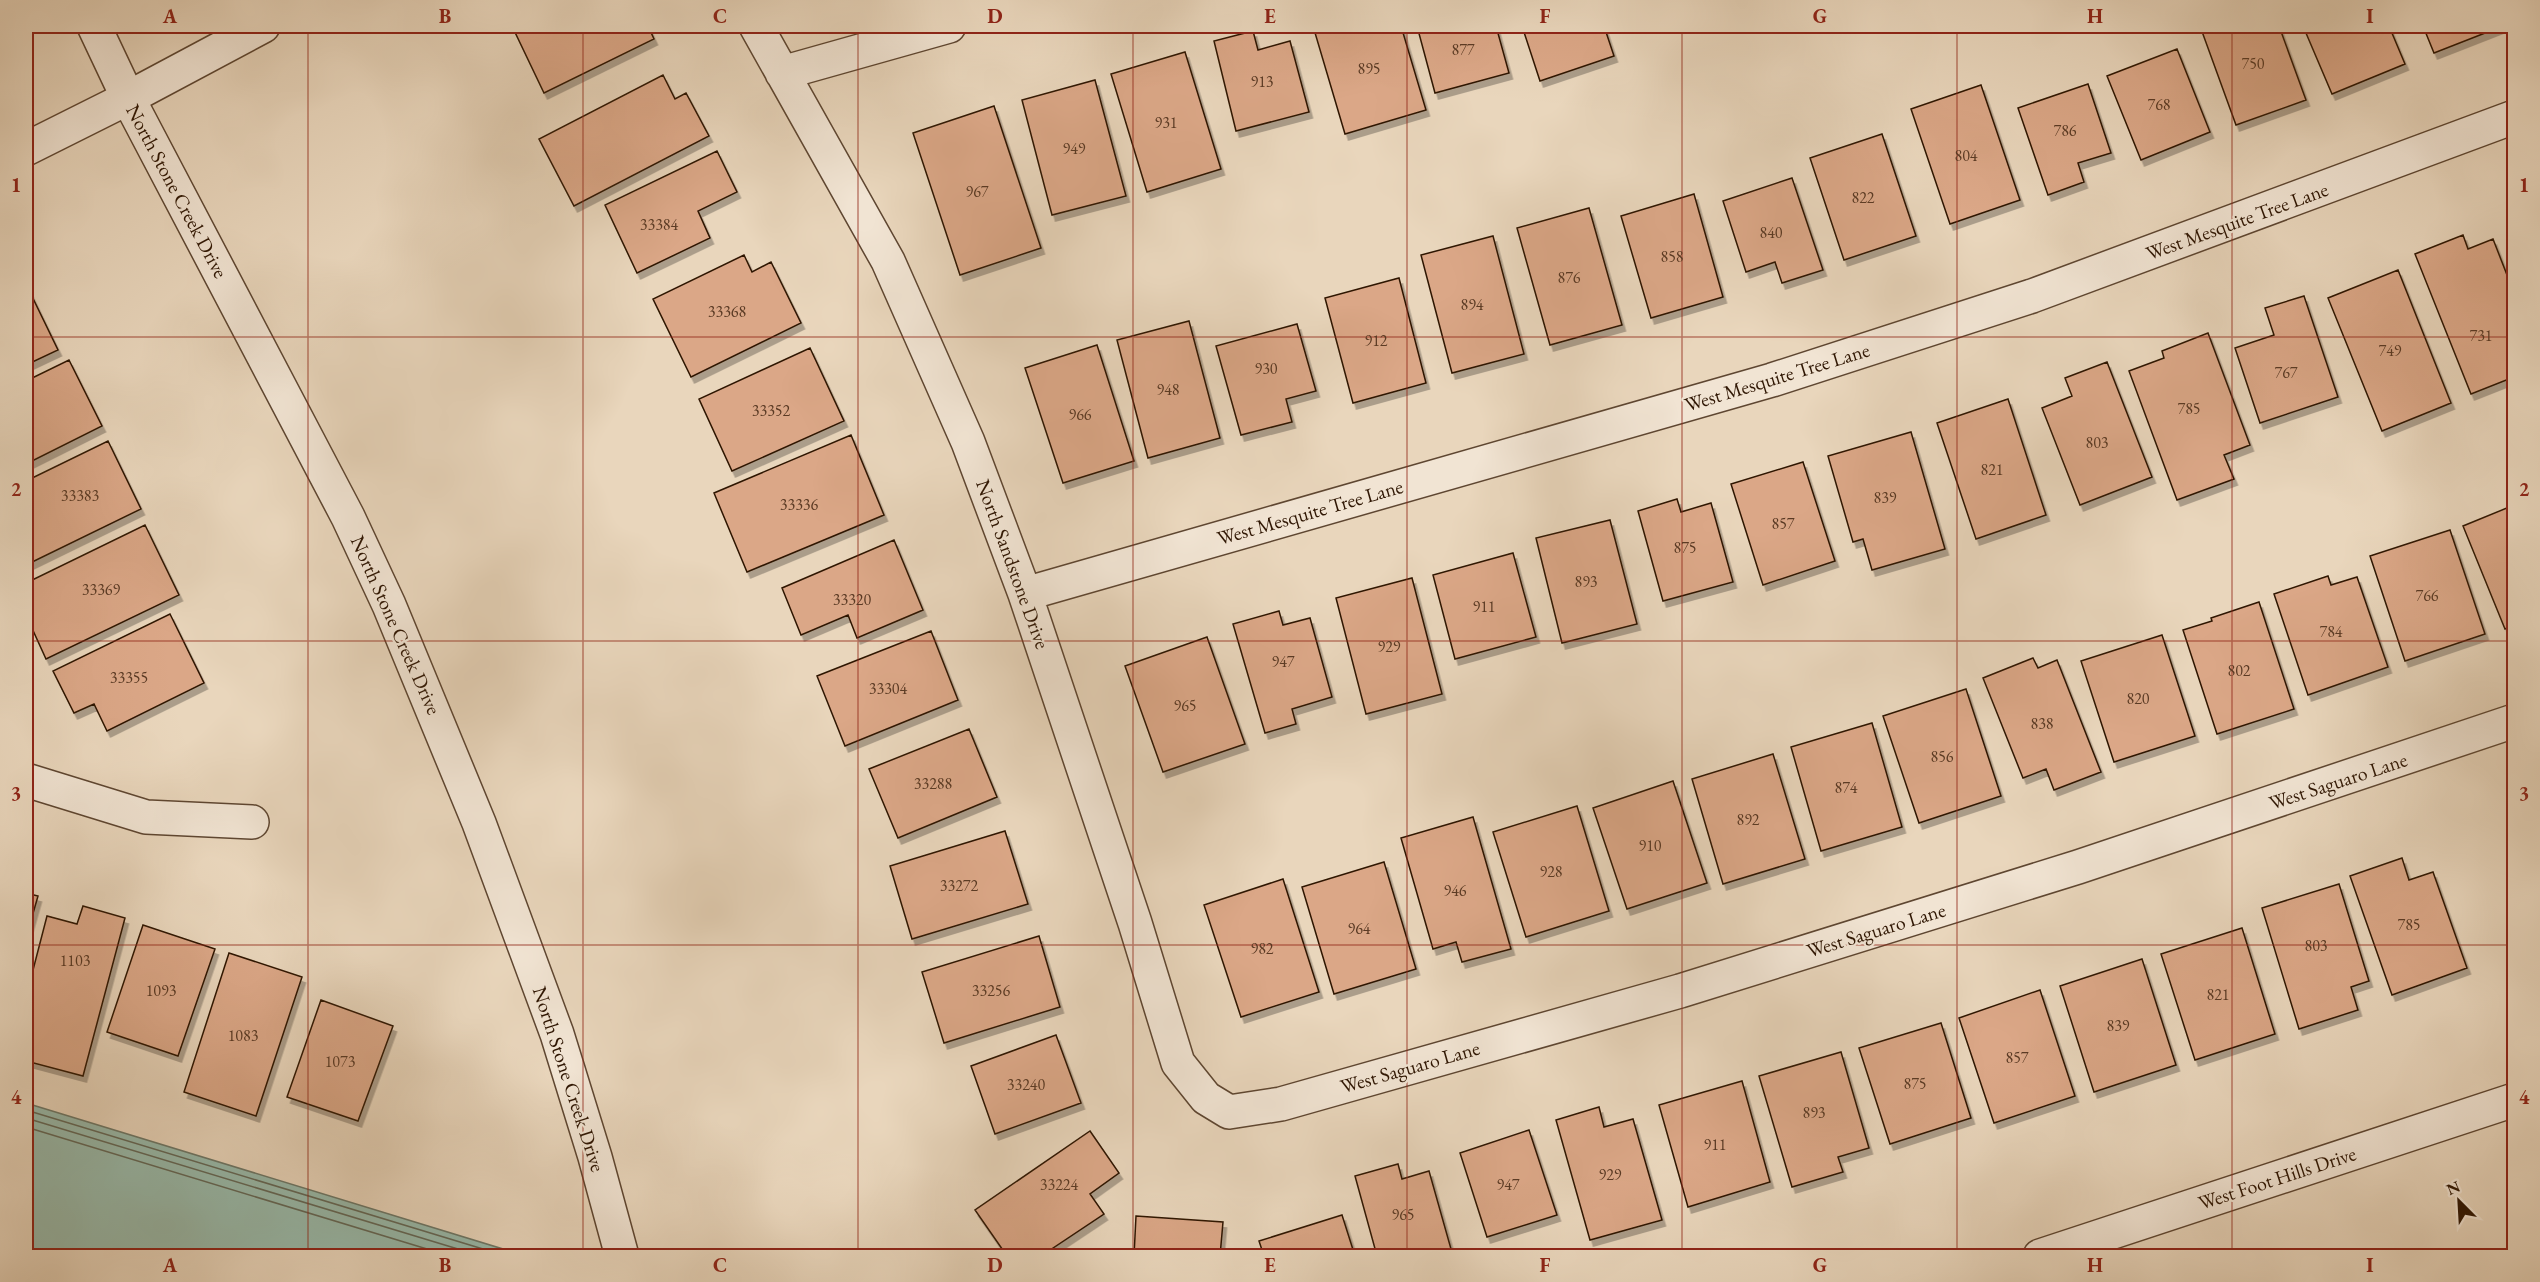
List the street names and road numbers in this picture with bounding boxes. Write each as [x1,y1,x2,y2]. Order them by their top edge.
street label: North Stone Creek Drive [120,100,234,283]
street label: West Mesquite Tree Lane [2142,176,2332,266]
street label: West Mesquite Tree Lane [1681,336,1873,418]
street label: West Mesquite Tree Lane [1214,473,1406,551]
street label: North Sandstone Drive [970,476,1056,653]
street label: North Stone Creek Drive [345,531,447,719]
street label: West Saguaro Lane [2266,746,2411,816]
street label: West Saguaro Lane [1803,896,1949,963]
street label: North Stone Creek Drive [527,983,611,1175]
street label: West Saguaro Lane [1337,1035,1483,1099]
street label: West Foot Hills Drive [2195,1140,2359,1216]

